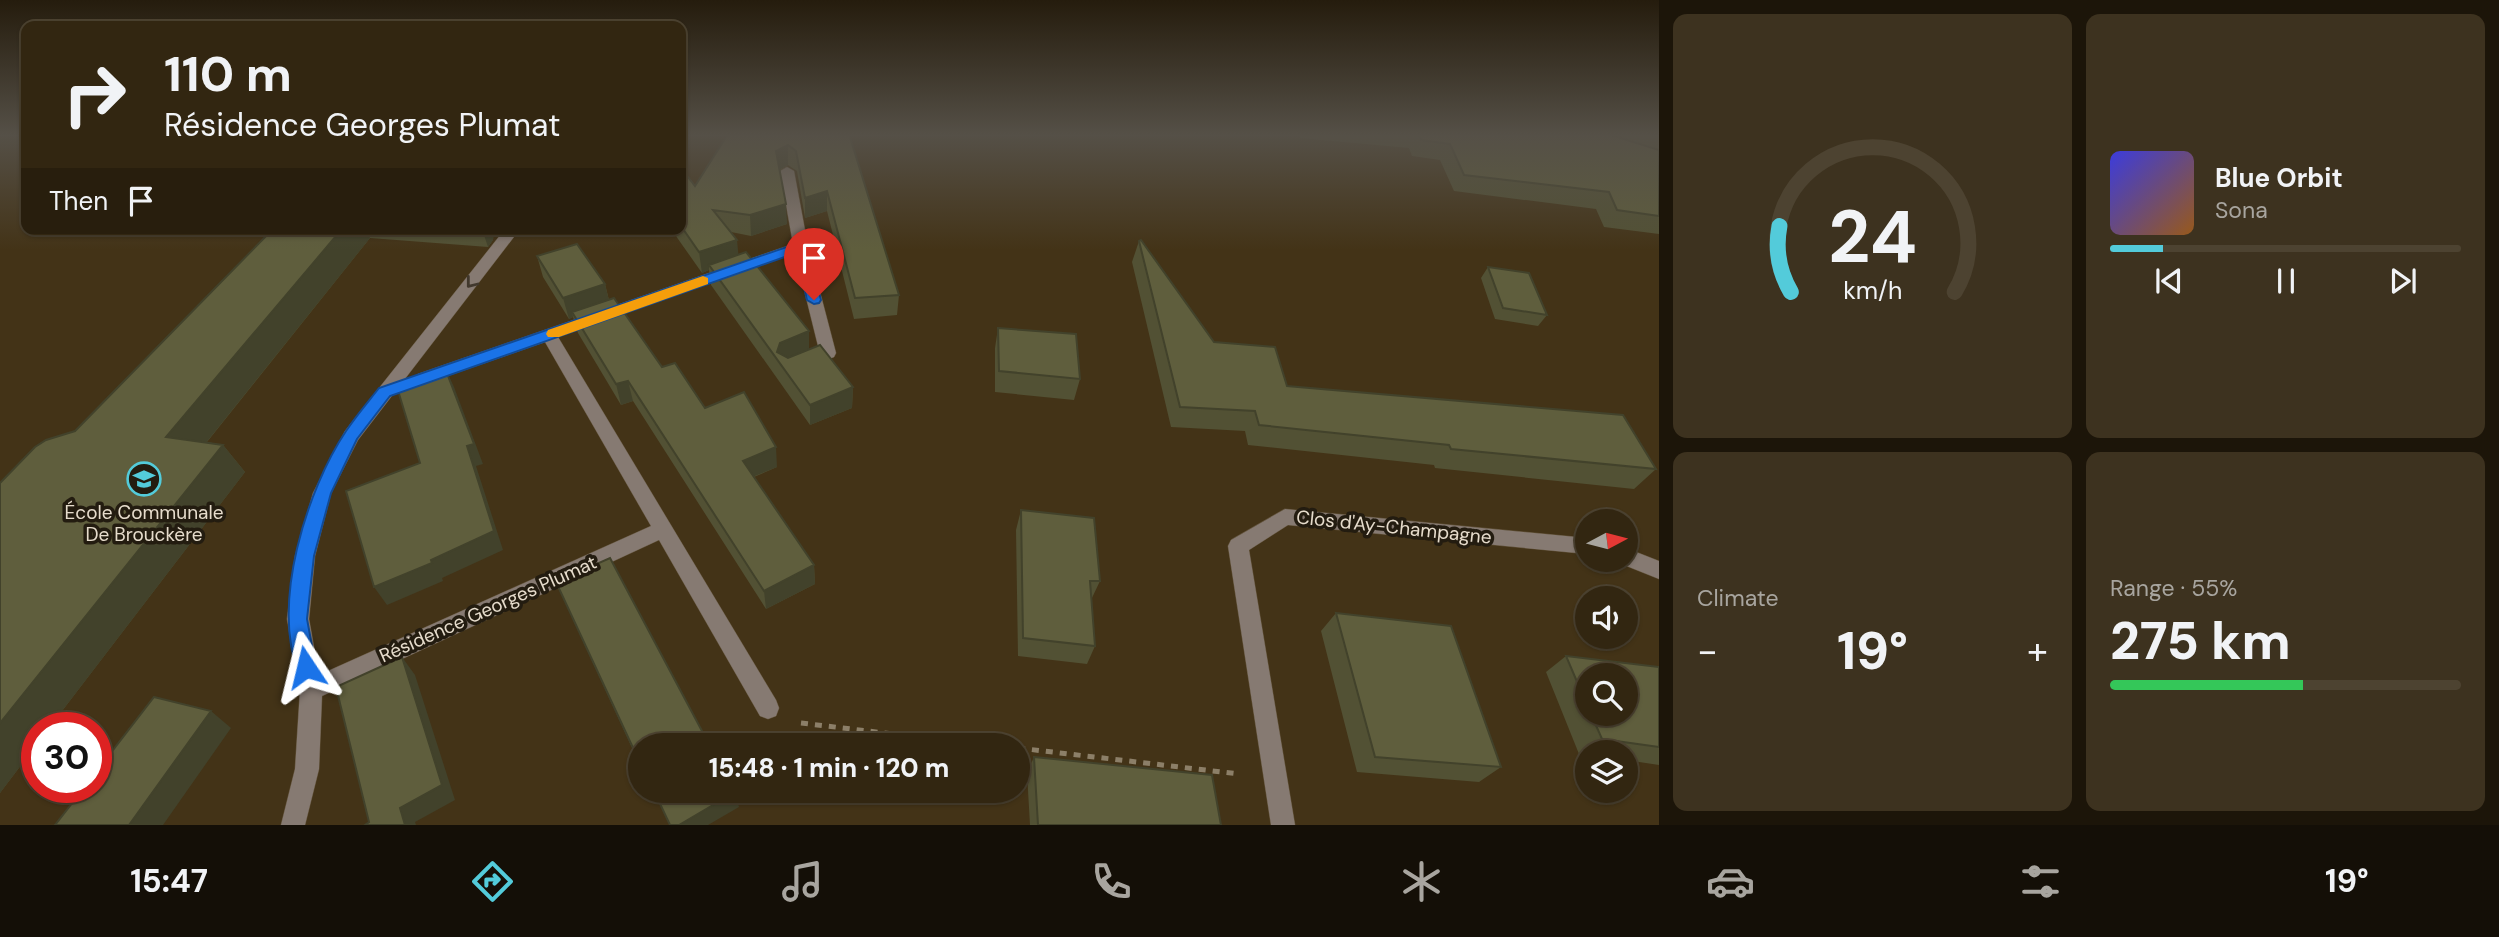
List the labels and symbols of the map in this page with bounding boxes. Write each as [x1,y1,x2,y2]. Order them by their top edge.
pin [784,228,844,300]
one-way arrow [467,274,479,287]
school or university icon: École Communale De Brouckère [125,460,163,498]
place label: École Communale De Brouckère [65,500,223,547]
street label: Clos d'Ay-Champagne [1295,504,1493,550]
north arrow [1575,509,1638,572]
street label: Résidence Georges Plumat [375,550,601,668]
position arrow [269,630,343,704]
speed limit sign: 30 [21,712,112,803]

